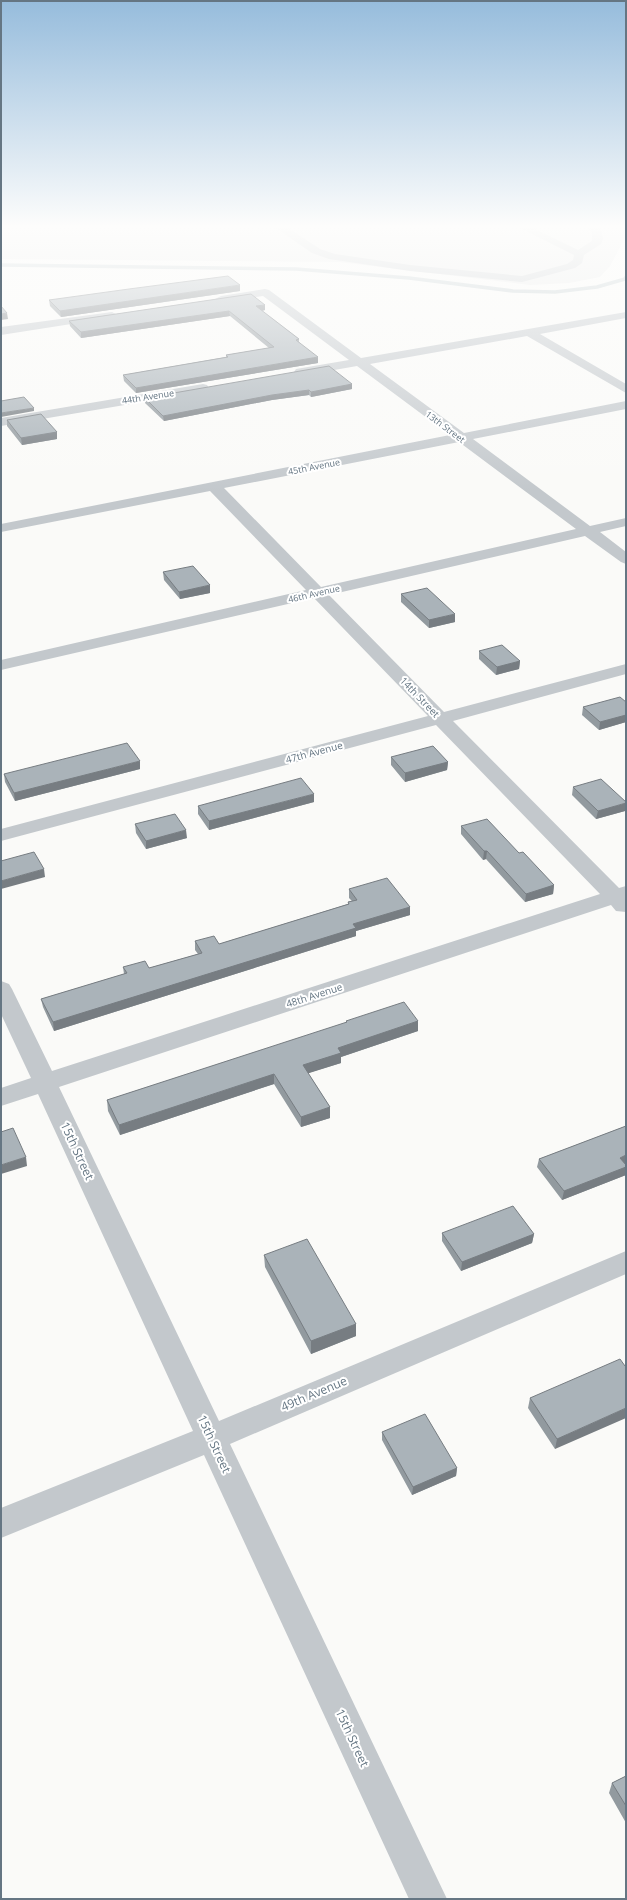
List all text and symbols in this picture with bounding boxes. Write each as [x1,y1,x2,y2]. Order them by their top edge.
street label: 44th Avenue [121,386,175,407]
street label: 13th Street [423,407,468,446]
street label: 45th Avenue [287,455,341,478]
street label: 46th Avenue [287,581,341,606]
street label: 14th Street [397,674,443,721]
street label: 47th Avenue [284,738,344,766]
street label: 48th Avenue [284,979,344,1011]
street label: 15th Street [57,1119,98,1182]
street label: 49th Avenue [278,1372,350,1415]
street label: 15th Street [194,1412,235,1475]
street label: 15th Street [332,1706,373,1769]

